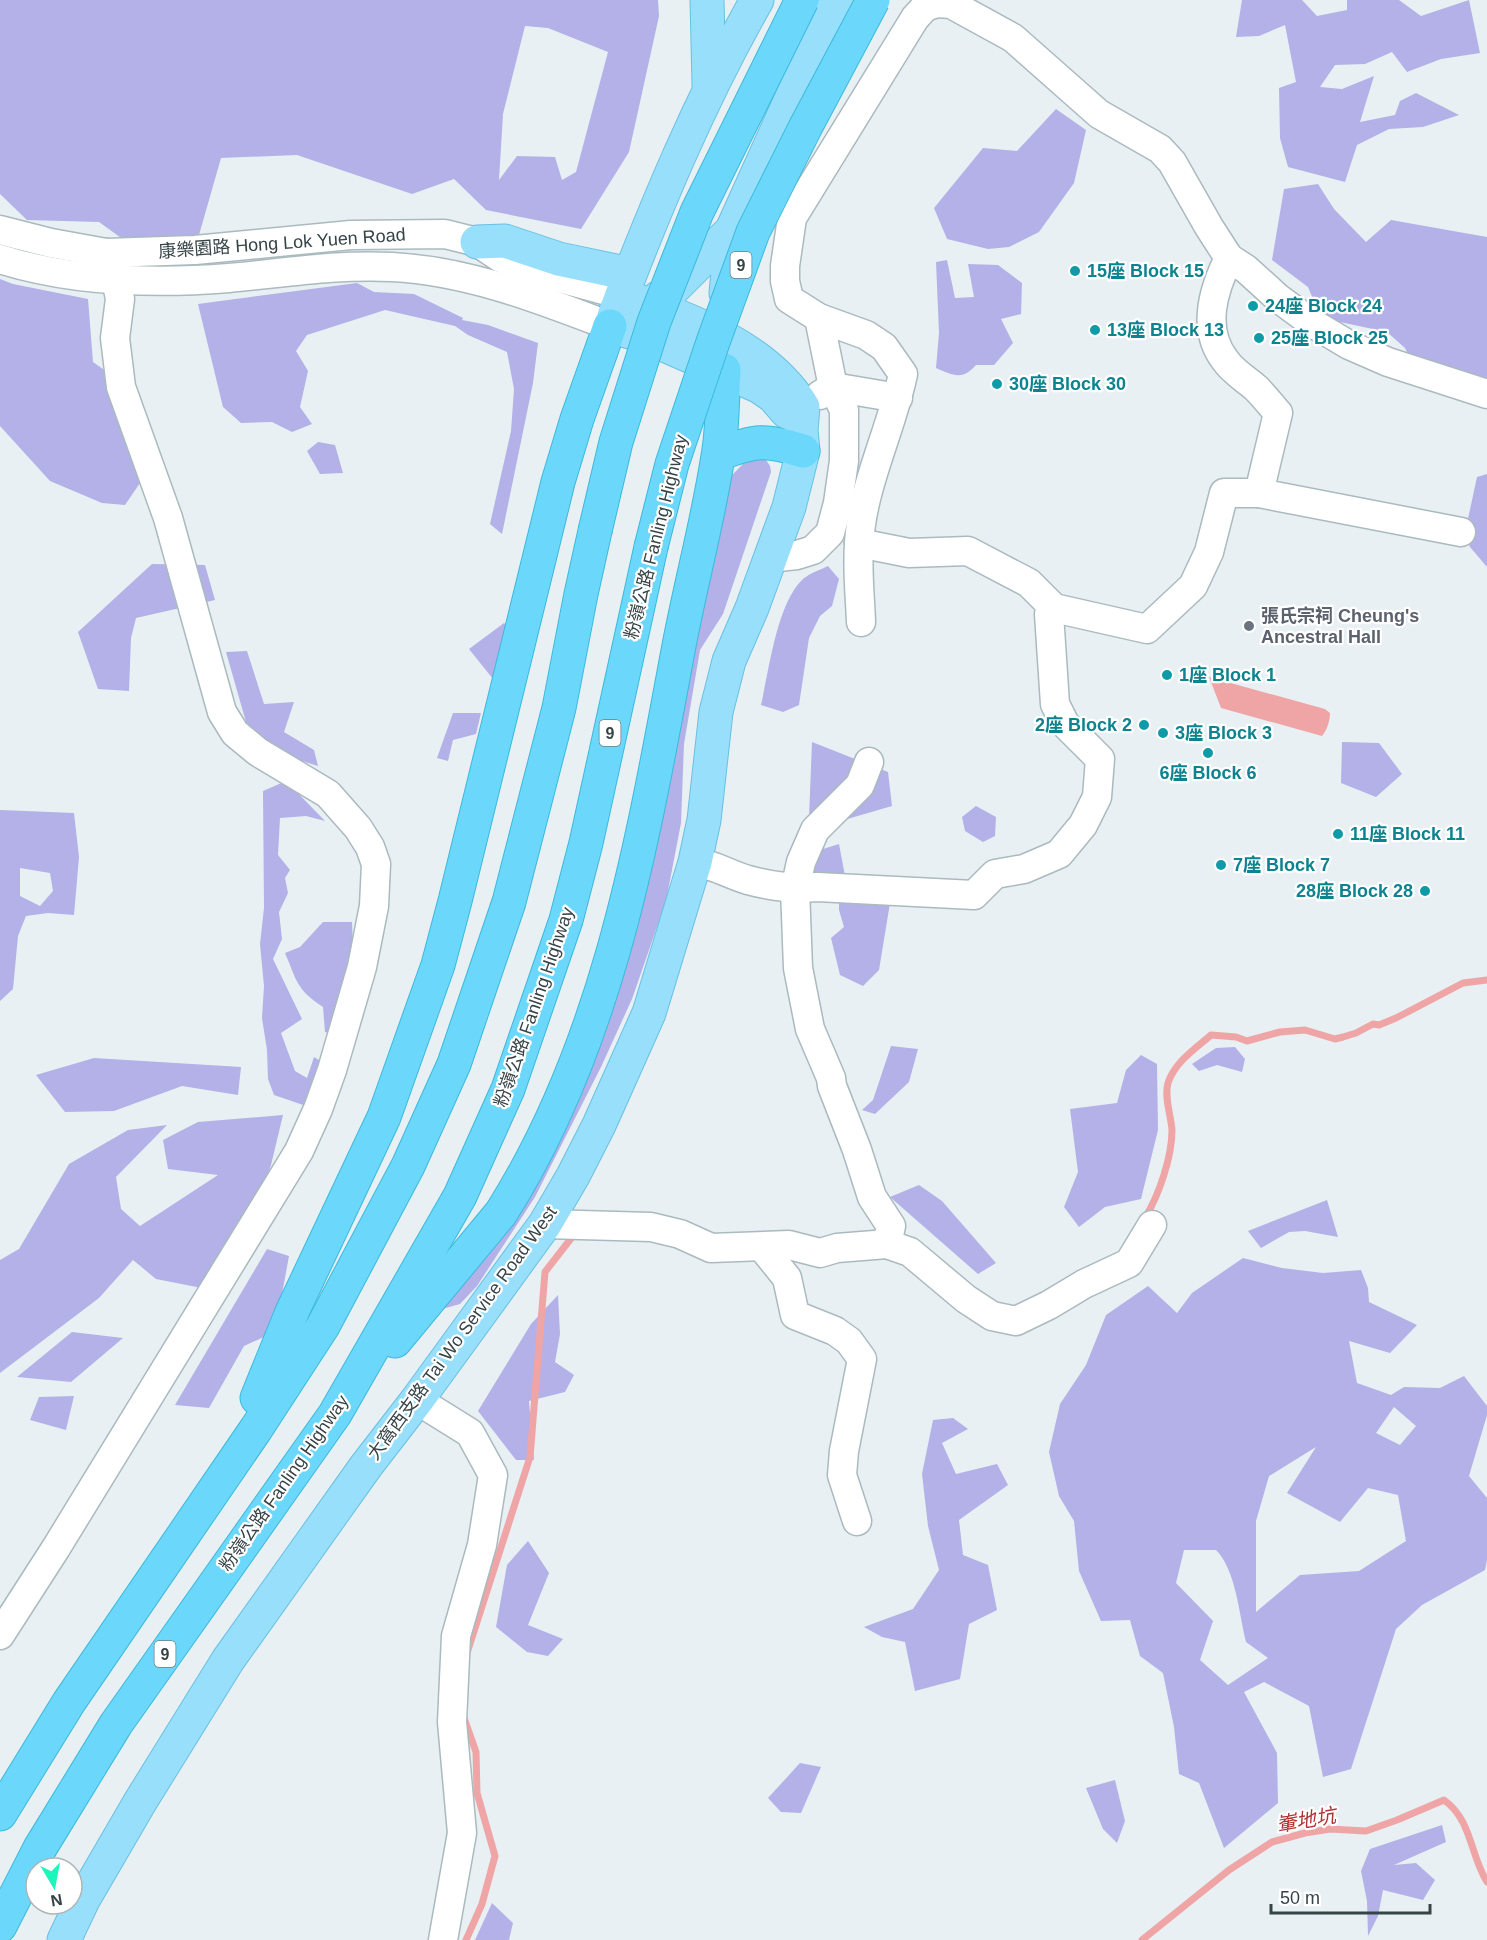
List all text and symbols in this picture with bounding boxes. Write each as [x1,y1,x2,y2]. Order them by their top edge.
street label: 康樂園路 Hong Lok Yuen Road [158,224,406,262]
road number: 9 [730,252,752,278]
place label: 15座 Block 15 [1087,261,1204,281]
marker: 15座 Block 15 [1068,264,1082,278]
place label: 24座 Block 24 [1265,296,1382,316]
marker: 24座 Block 24 [1246,299,1260,313]
place label: 13座 Block 13 [1107,320,1224,340]
marker: 13座 Block 13 [1088,323,1102,337]
place label: 25座 Block 25 [1271,328,1388,348]
marker: 25座 Block 25 [1252,331,1266,345]
place label: 30座 Block 30 [1009,374,1126,394]
marker: 30座 Block 30 [990,377,1004,391]
street label: 粉嶺公路 Fanling Highway [621,433,691,641]
place label: 張氏宗祠 Cheung's Ancestral Hall [1261,606,1419,647]
marker: 張氏宗祠 Cheung's Ancestral Hall [1242,619,1256,633]
place label: 1座 Block 1 [1179,665,1276,685]
marker: 1座 Block 1 [1160,668,1174,682]
place label: 2座 Block 2 [1035,715,1132,735]
marker: 2座 Block 2 [1137,718,1151,732]
road number: 9 [600,720,620,746]
place label: 3座 Block 3 [1175,723,1272,743]
marker: 3座 Block 3 [1156,726,1170,740]
marker: 6座 Block 6 [1201,746,1215,760]
place label: 6座 Block 6 [1159,763,1257,783]
place label: 11座 Block 11 [1350,824,1465,844]
marker: 11座 Block 11 [1331,827,1345,841]
place label: 7座 Block 7 [1233,855,1330,875]
marker: 7座 Block 7 [1214,858,1228,872]
place label: 28座 Block 28 [1296,881,1413,901]
marker: 28座 Block 28 [1418,884,1432,898]
street label: 粉嶺公路 Fanling Highway [490,904,578,1110]
street label: 大窩西支路 Tai Wo Service Road West [363,1202,561,1464]
street label: 粉嶺公路 Fanling Highway [216,1391,352,1575]
road number: 9 [154,1641,176,1667]
water label: 輋地坑 [1275,1803,1340,1836]
north arrow [24,1856,84,1916]
scale bar [1271,1877,1430,1915]
text: 50 m [1280,1888,1320,1908]
text: N [49,1891,64,1910]

